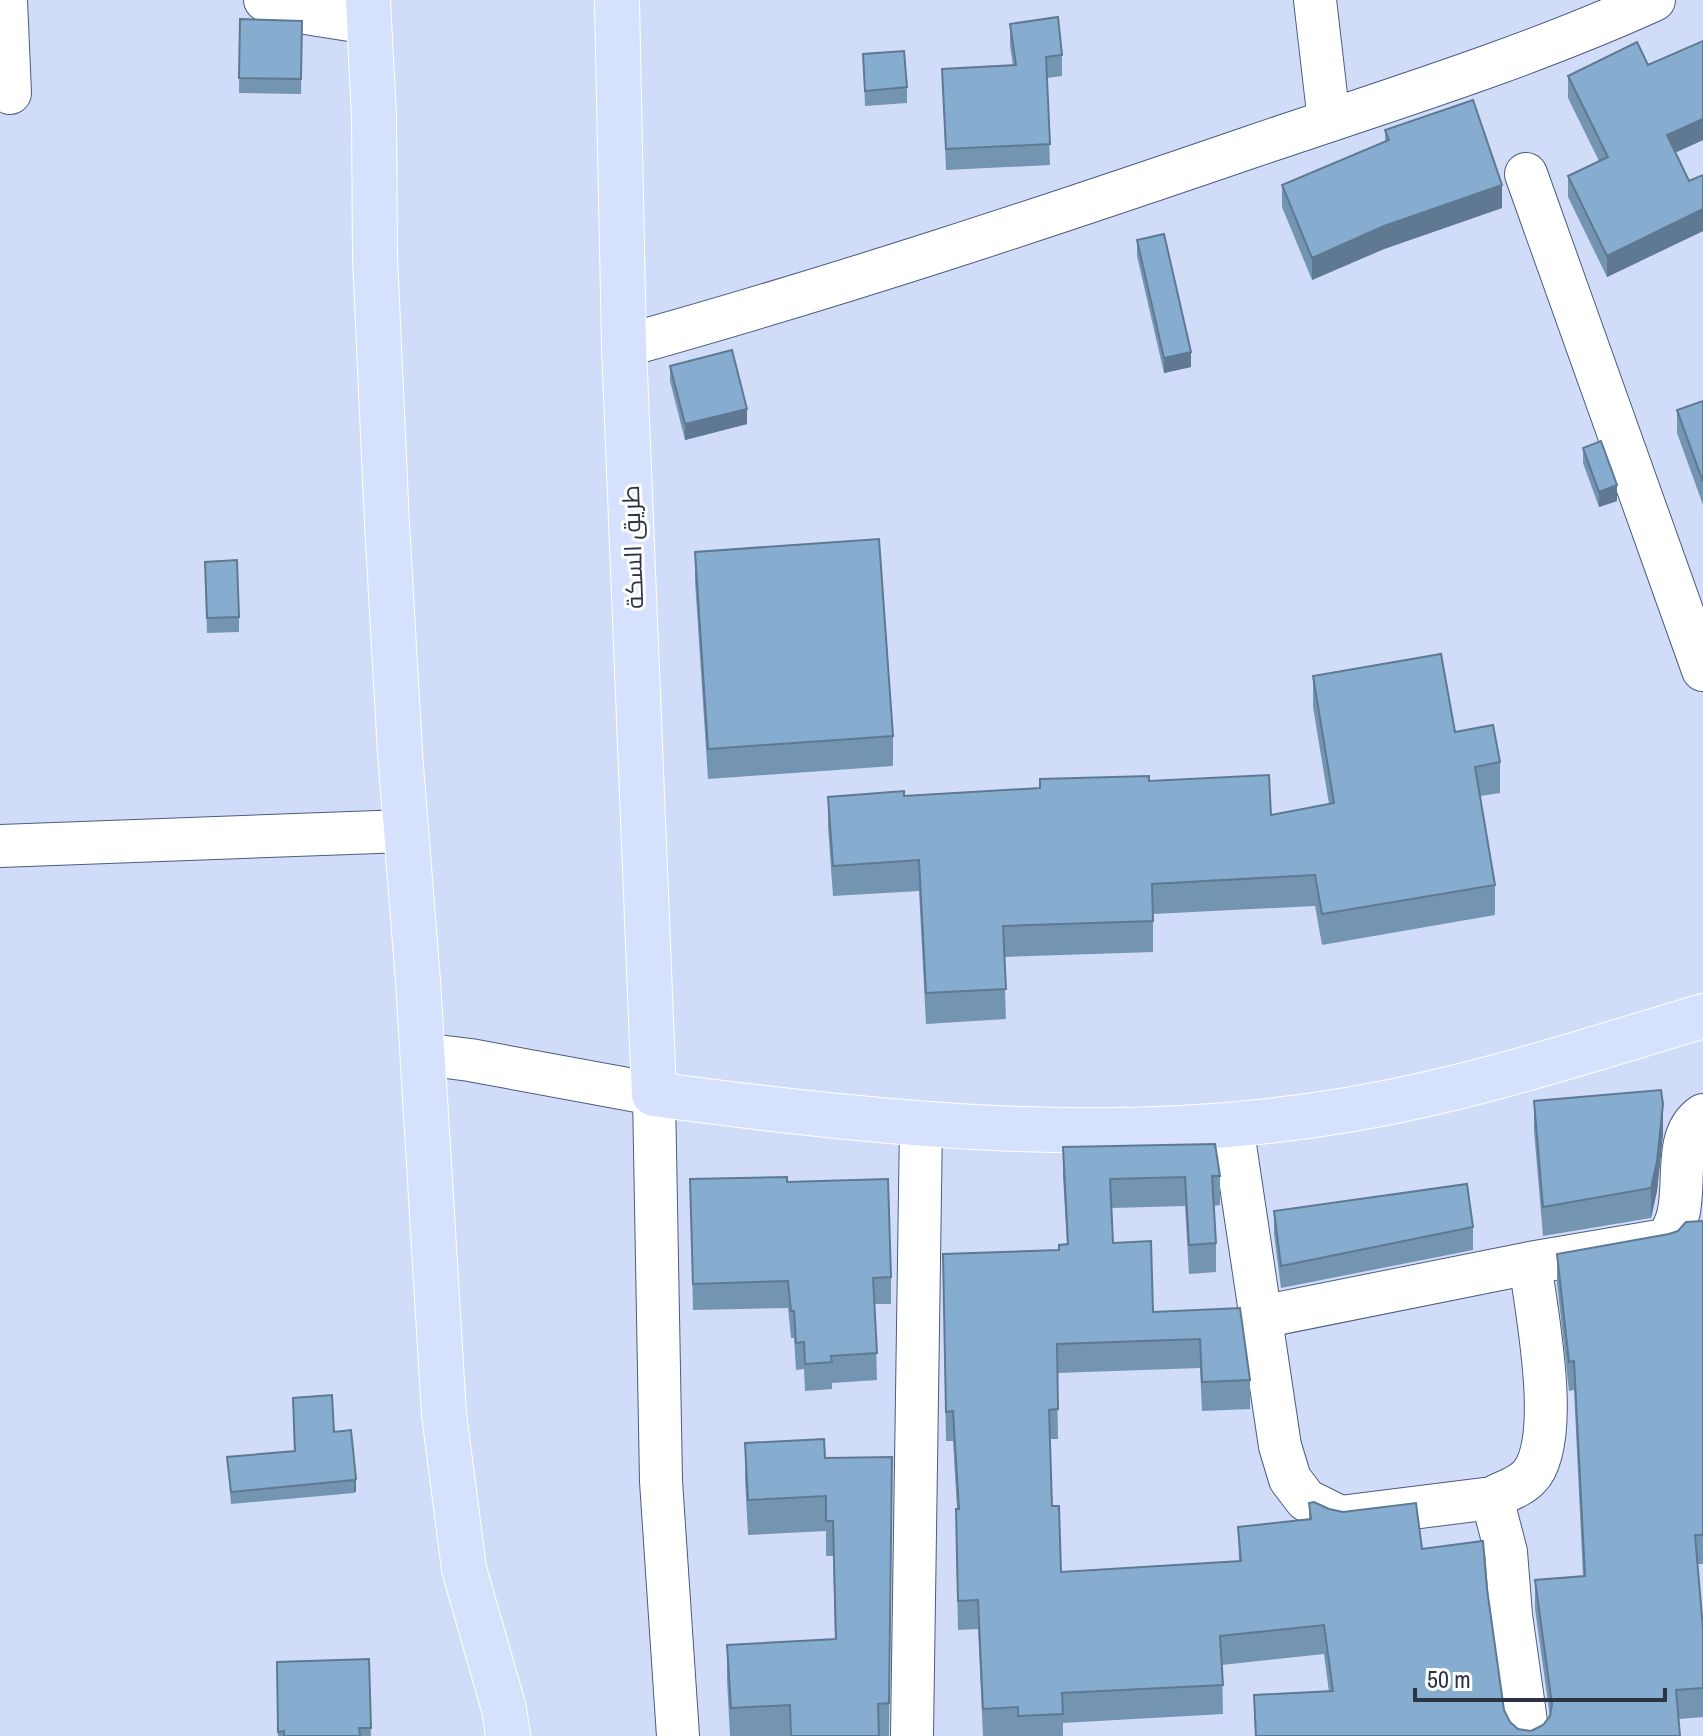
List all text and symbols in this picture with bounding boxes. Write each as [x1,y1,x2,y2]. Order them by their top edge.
street label: طريق السكة [614,485,650,609]
scale bar [1415,1652,1665,1702]
text: 50 m [1427,1663,1471,1695]

